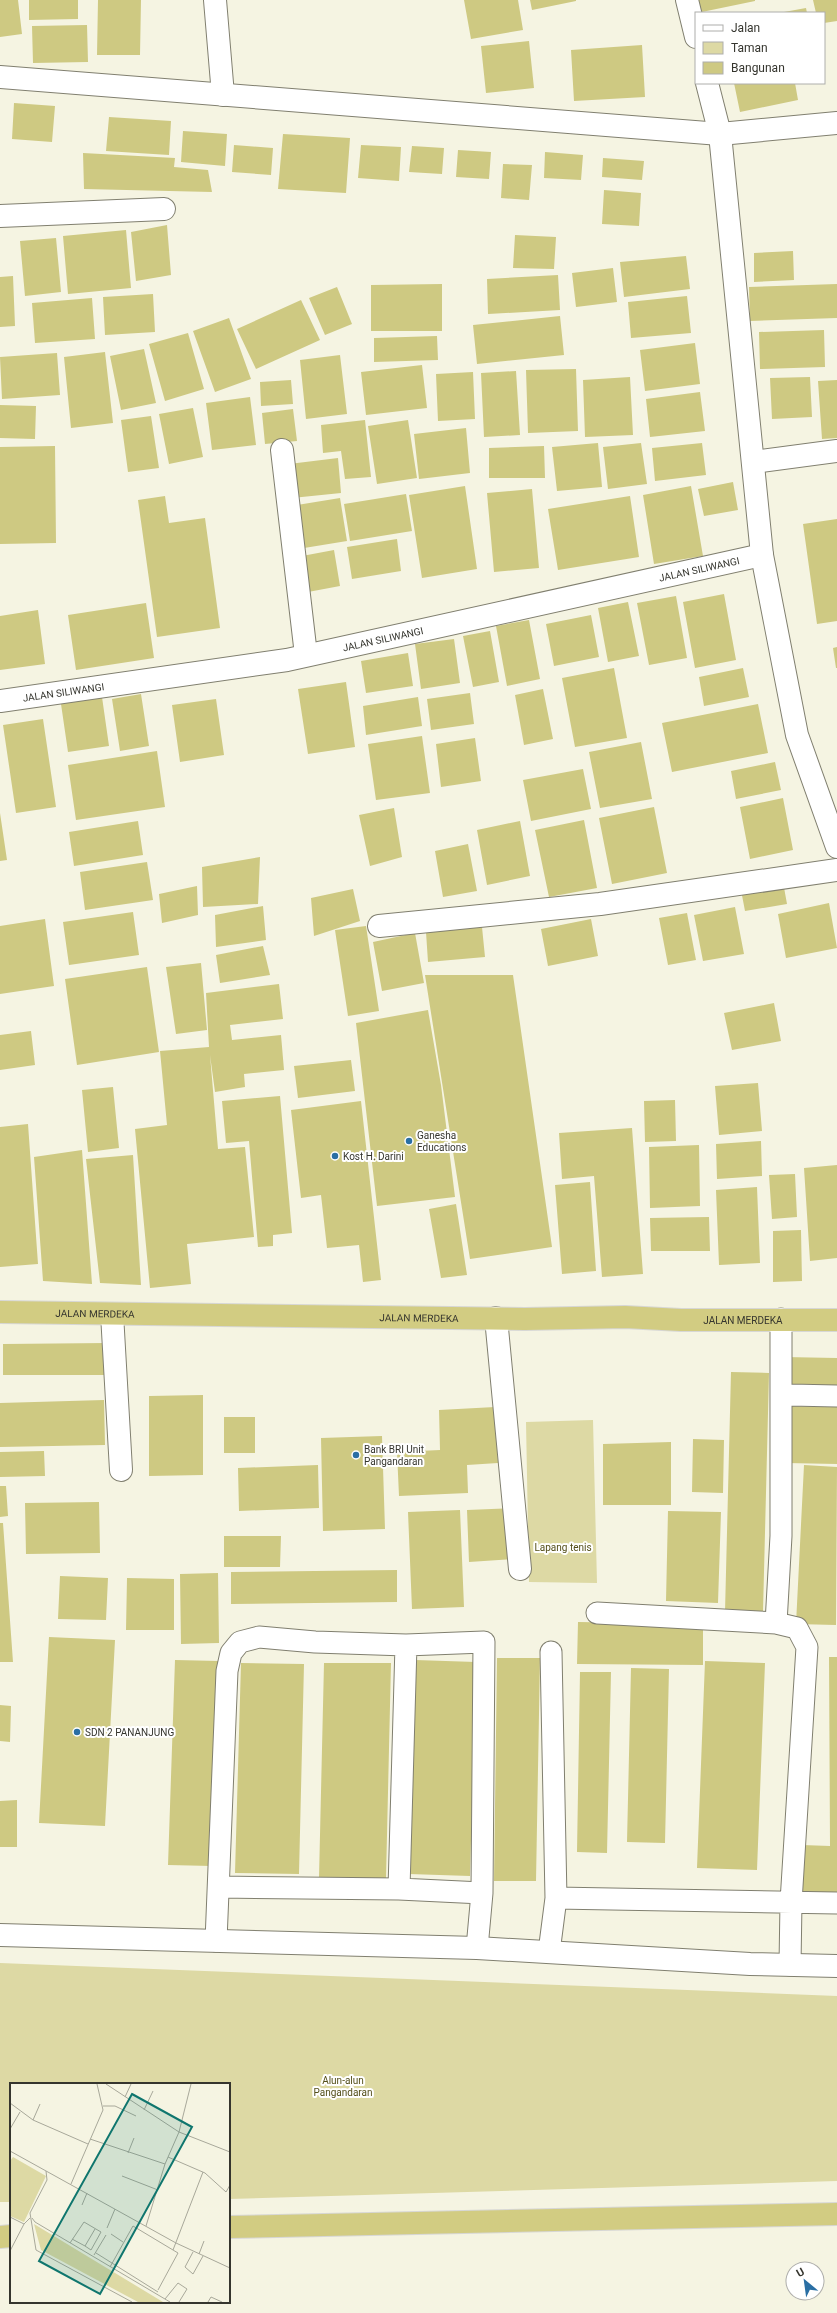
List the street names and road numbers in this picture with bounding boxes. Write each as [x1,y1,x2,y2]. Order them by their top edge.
street label: JALAN SILIWANGI [658,555,740,583]
street label: JALAN SILIWANGI [341,625,424,653]
street label: JALAN SILIWANGI [22,681,105,703]
street label: JALAN MERDEKA [55,1307,135,1319]
street label: JALAN MERDEKA [379,1312,459,1324]
street label: JALAN MERDEKA [703,1315,783,1326]

